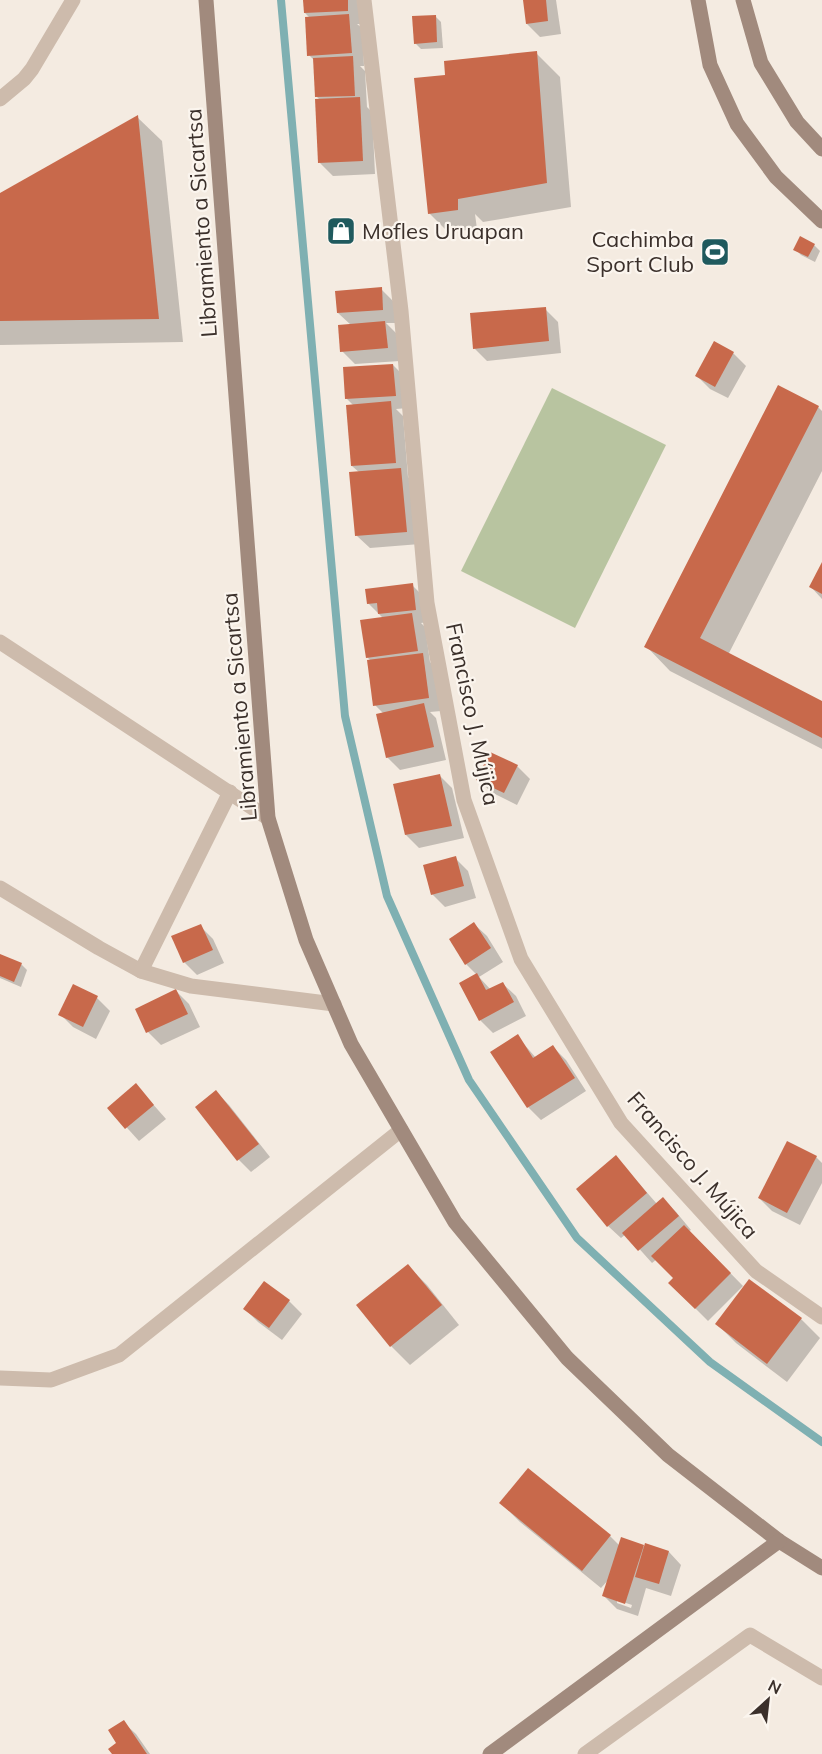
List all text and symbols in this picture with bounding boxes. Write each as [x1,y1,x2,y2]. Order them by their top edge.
street label: Libramiento a Sicartsa [179,108,223,338]
shop icon: Mofles Uruapan [325,215,357,247]
place label: Mofles Uruapan [362,217,524,245]
place label: Cachimba Sport Club [586,225,694,278]
sports icon: Cachimba Sport Club [699,236,731,268]
street label: Libramiento a Sicartsa [215,592,263,822]
street label: Francisco J. Mújica [440,620,506,808]
street label: Francisco J. Mújica [621,1086,765,1244]
north arrow [738,1670,798,1730]
text: N [765,1675,785,1698]

